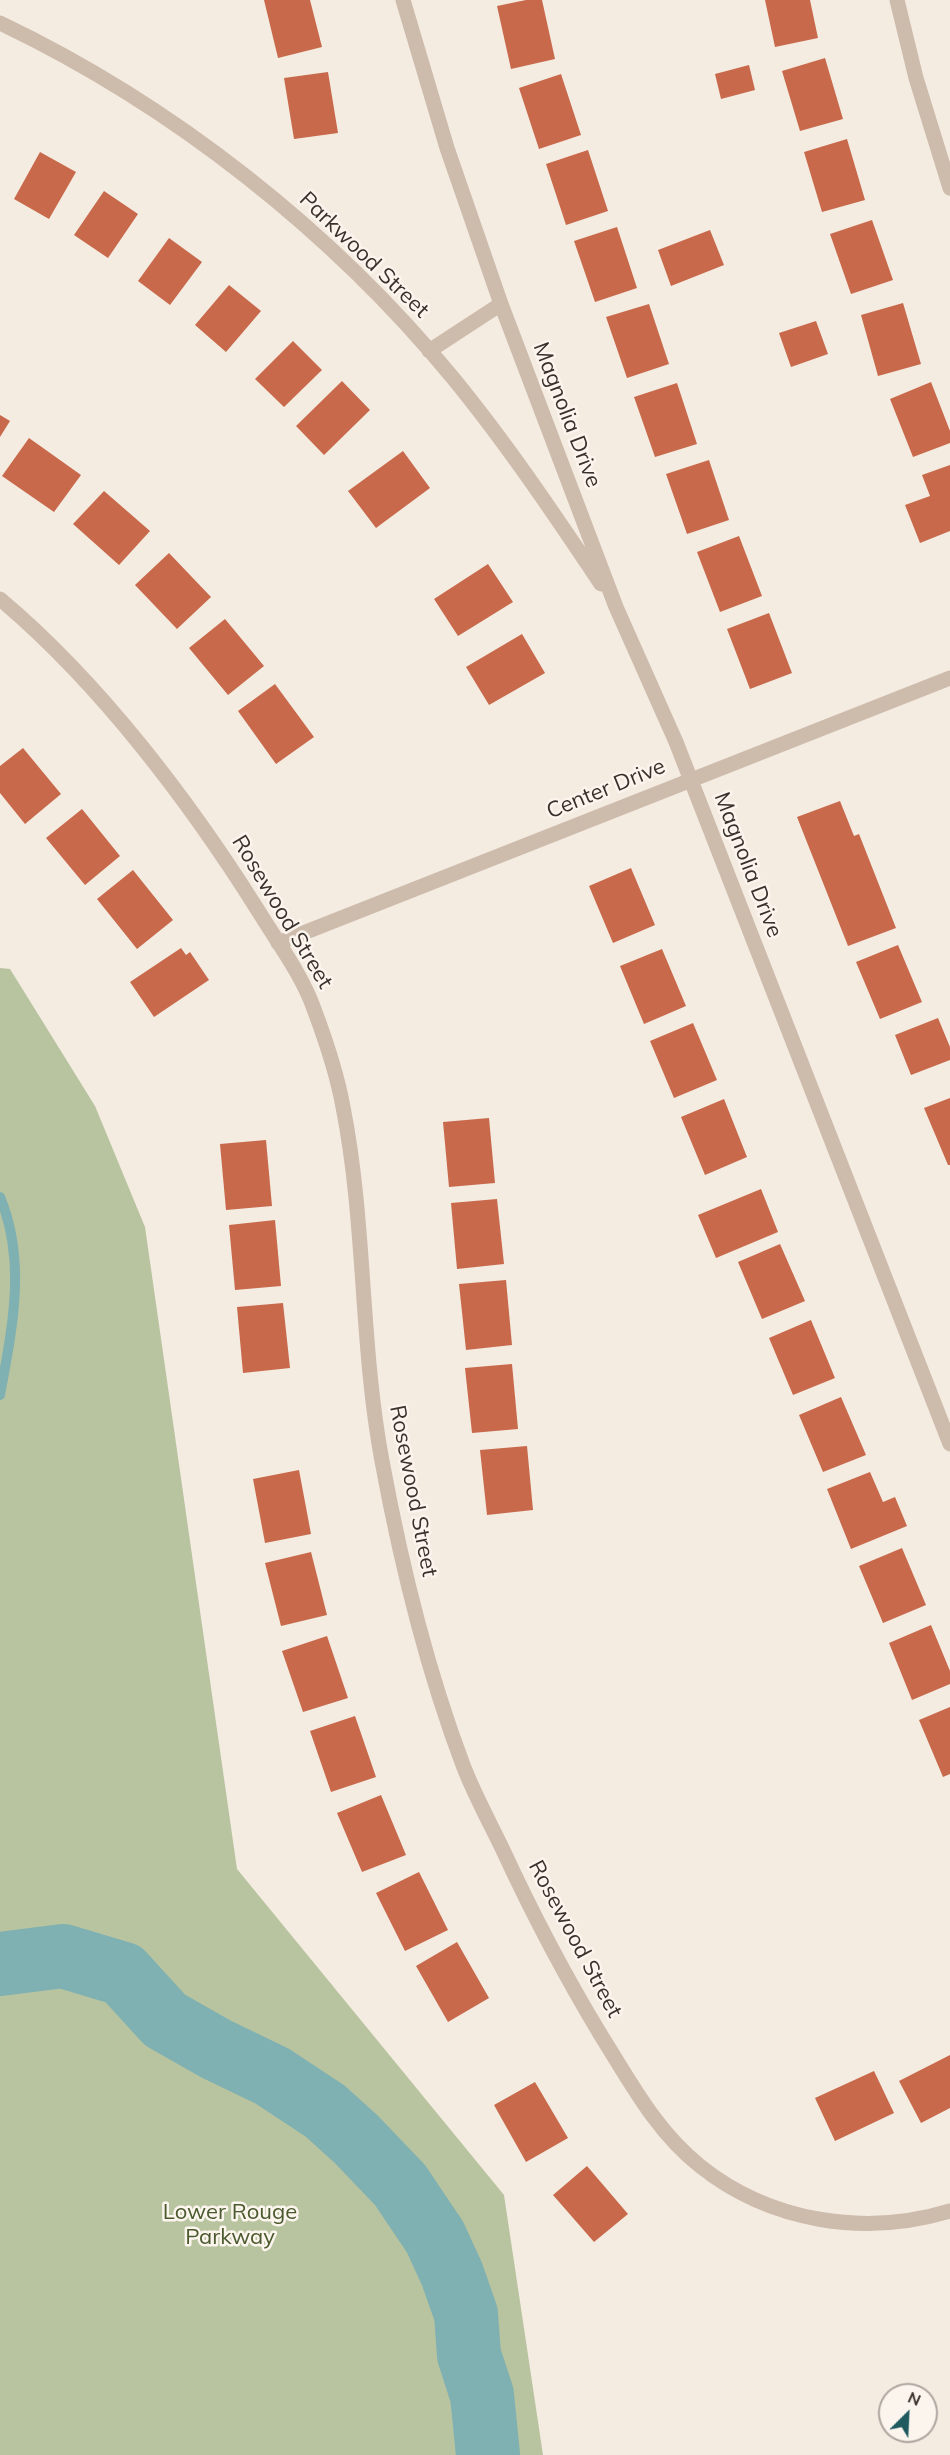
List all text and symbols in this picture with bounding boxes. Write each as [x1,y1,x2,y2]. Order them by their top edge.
street label: Parkwood Street [294,187,434,323]
street label: Magnolia Drive [527,339,607,491]
street label: Center Drive [543,753,669,825]
street label: Magnolia Drive [708,789,788,941]
street label: Rosewood Street [226,831,338,993]
street label: Rosewood Street [383,1403,443,1579]
street label: Rosewood Street [522,1856,628,2022]
park label: Lower Rouge Parkway [163,2199,297,2250]
north arrow [878,2383,938,2443]
text: N [905,2387,924,2410]

